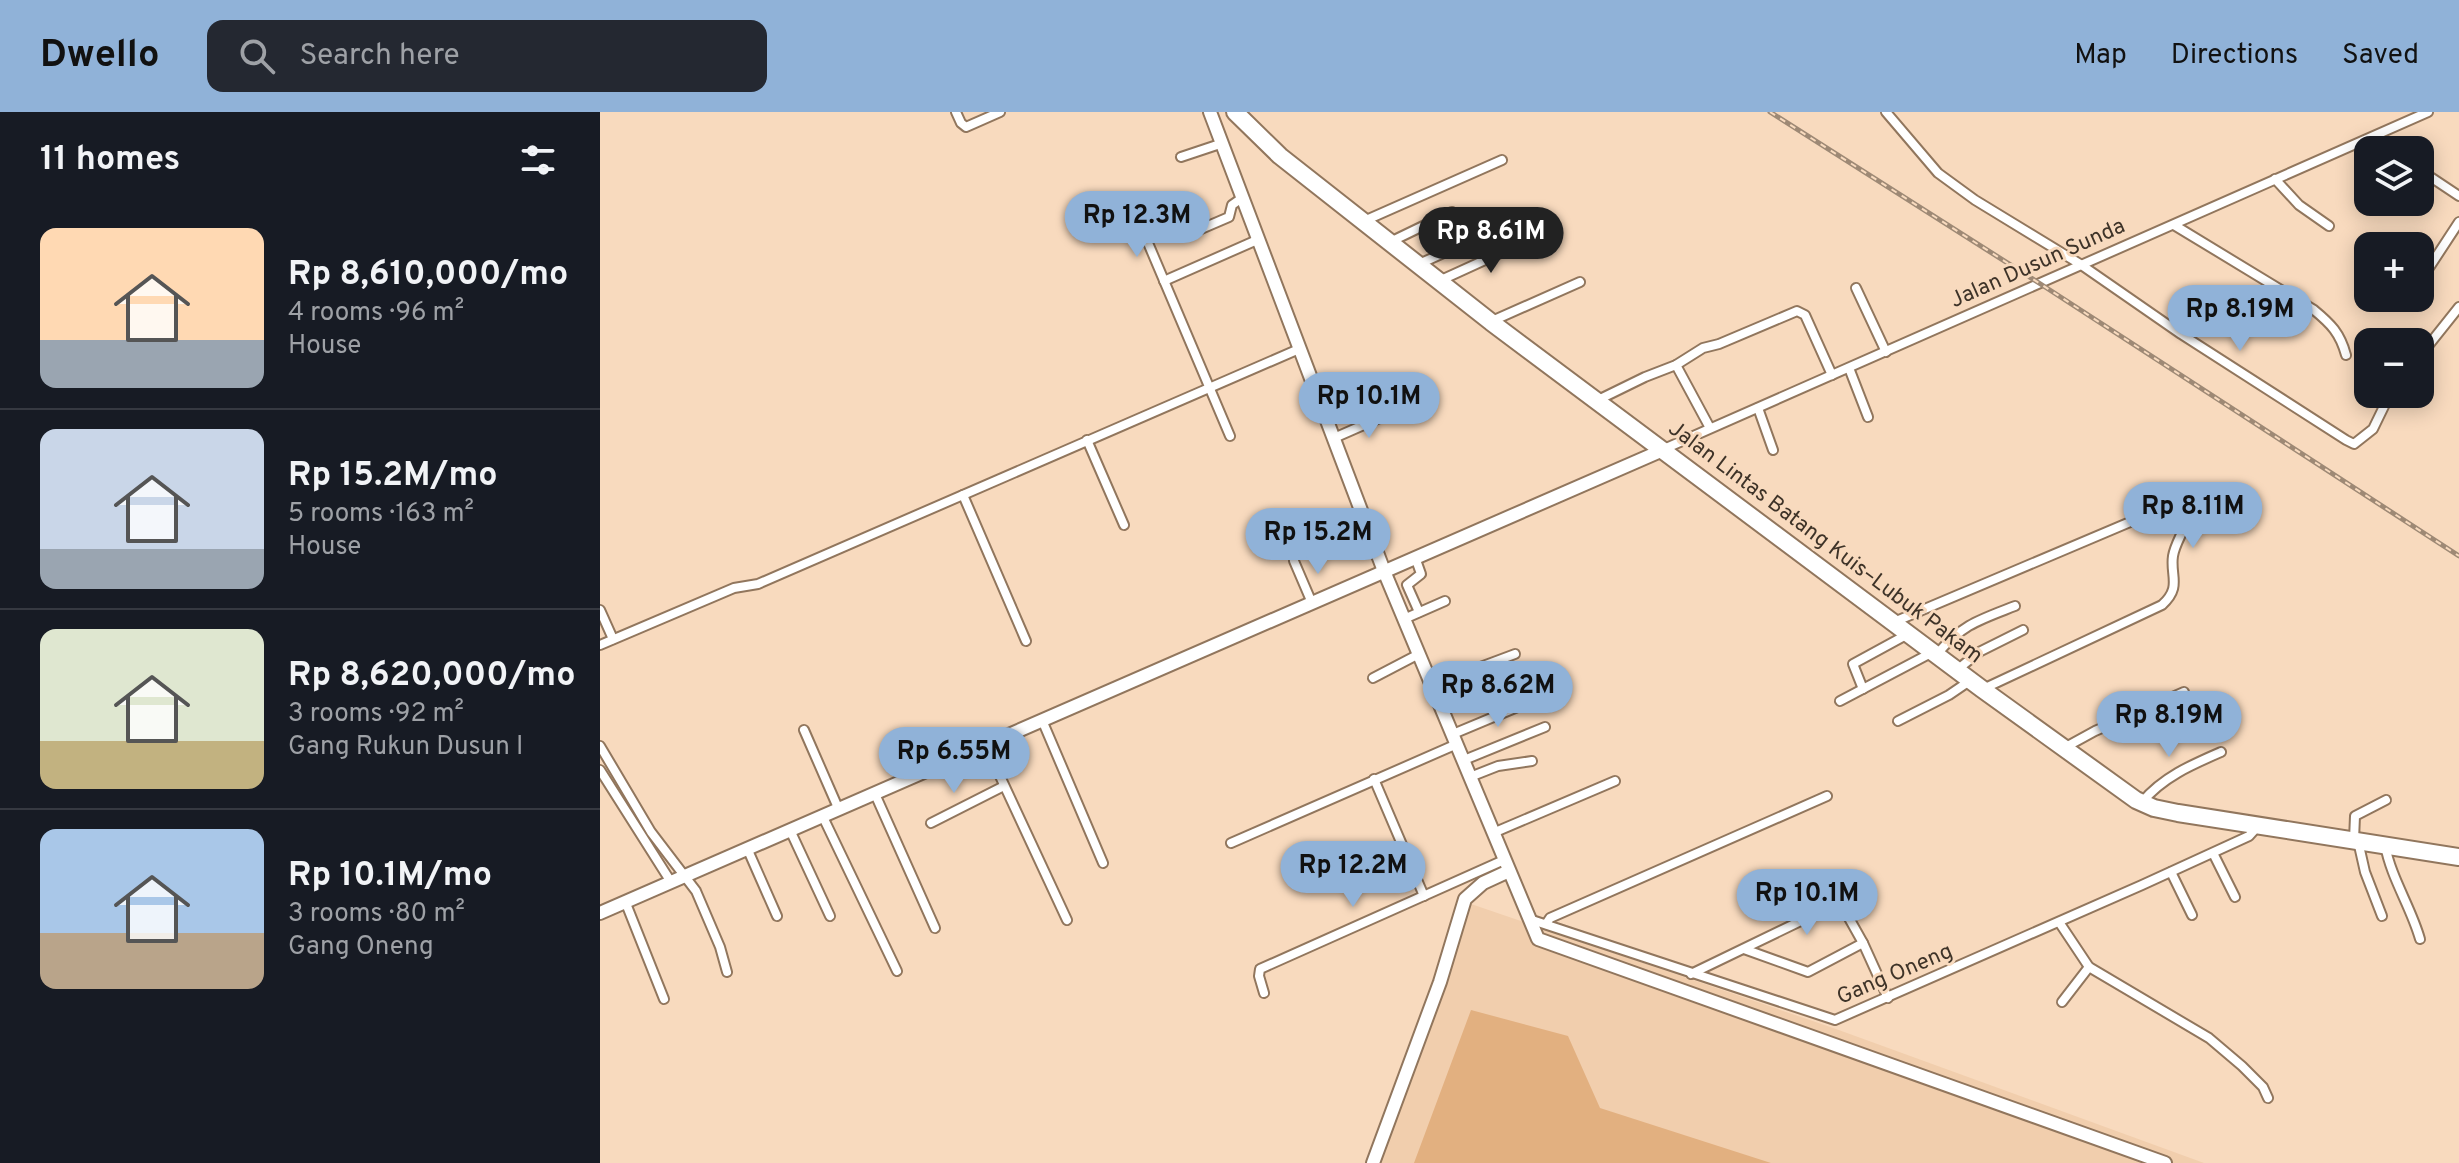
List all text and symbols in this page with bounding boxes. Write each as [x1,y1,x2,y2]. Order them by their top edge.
search box [207,20,767,92]
text: Dwello [40,32,159,81]
icon: search [235,34,279,78]
text: Search here [299,38,460,75]
text: Map [2074,38,2127,74]
text: Directions [2171,38,2298,74]
text: Saved [2342,38,2419,74]
map controls [2354,136,2434,408]
button: layers [2354,136,2434,216]
icon: filters [516,138,560,182]
text: 11 homes [40,139,180,182]
pin: Rp 12.3M [1054,191,1220,259]
text: Rp 12.3M [1083,200,1191,233]
pin: Rp 8.61M [1408,207,1574,275]
street label: Jalan Dusun Sunda [1946,213,2130,315]
text: Rp 8.61M [1437,216,1545,249]
button: + [2354,232,2434,312]
text: Rp 8,610,000/mo [288,254,568,297]
icon: home [104,260,200,356]
pin: Rp 8.19M [2157,285,2323,353]
text: Rp 8.19M [2186,294,2294,327]
text: 4 rooms · 96 m² [288,297,464,330]
button: − [2354,328,2434,408]
text: House [288,330,361,363]
pin: Rp 10.1M [1286,372,1452,440]
text: Rp 10.1M [1317,381,1421,414]
street label: Jalan Lintas Batang Kuis–Lubuk Pakam [1663,416,1987,670]
text: Rp 15.2M/mo [288,455,498,498]
icon: home [104,461,200,557]
pin: Rp 8.11M [2110,482,2276,550]
text: Rp 8.11M [2141,491,2245,524]
text: 5 rooms · 163 m² [288,498,474,531]
pin: Rp 15.2M [1235,508,1401,576]
text: Rp 15.2M [1263,517,1373,550]
text: House [288,531,361,564]
text: Rp 8,620,000/mo [288,655,576,698]
icon: home [104,661,200,757]
pin: Rp 8.62M [1415,661,1581,729]
text: Rp 8.62M [1441,670,1555,703]
pin: Rp 8.19M [2086,691,2252,759]
text: 3 rooms · 92 m² [288,698,464,731]
text: Rp 8.19M [2115,700,2223,733]
pin: Rp 6.55M [871,727,1037,795]
text: Gang Rukun Dusun I [288,731,523,764]
text: Rp 6.55M [897,736,1011,769]
pin: Rp 12.2M [1270,841,1436,909]
text: Rp 12.2M [1298,850,1408,883]
text: Rp 10.1M/mo [288,855,492,898]
icon: home [104,861,200,957]
pin: Rp 10.1M [1724,869,1890,937]
text: Rp 10.1M [1755,878,1859,911]
text: 3 rooms · 80 m² [288,898,465,931]
text: Gang Oneng [288,931,434,964]
street label: Gang Oneng [1833,938,1957,1012]

